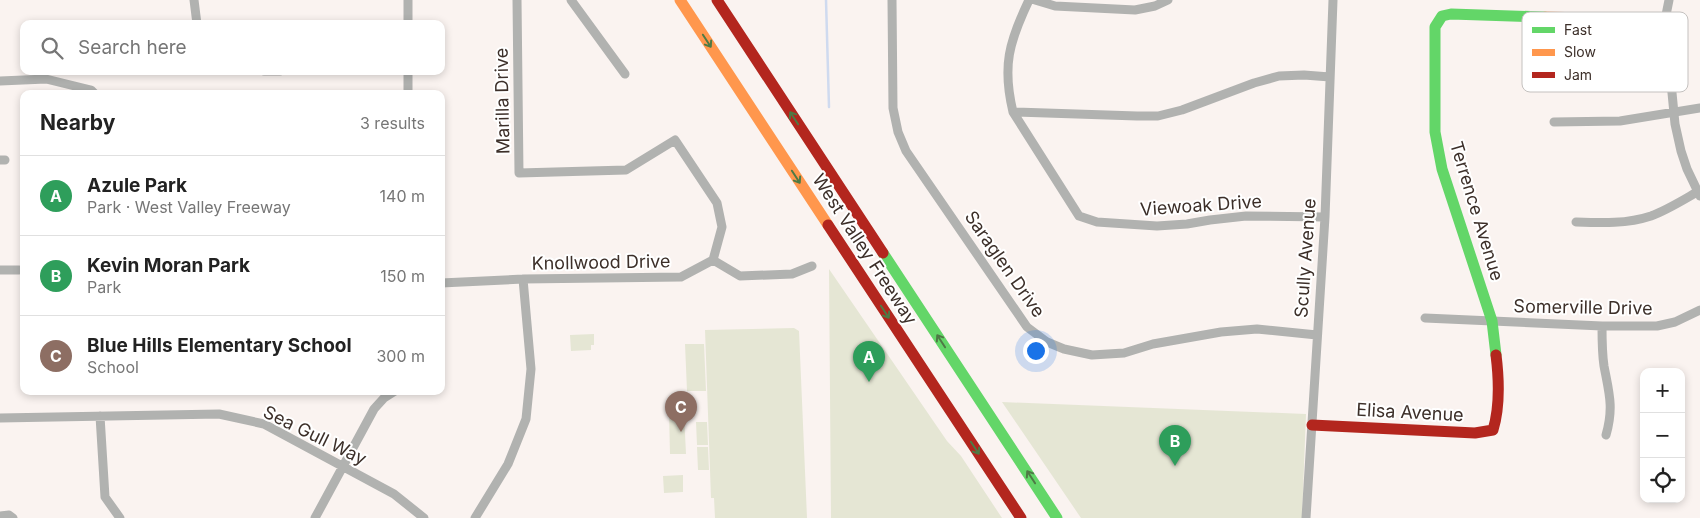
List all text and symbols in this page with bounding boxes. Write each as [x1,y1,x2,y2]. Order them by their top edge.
legend [1522,12,1688,92]
search box [20,20,445,75]
text: Fast [1564,21,1592,38]
one-way arrow [702,33,712,47]
icon: search [38,34,66,62]
text: Search here [78,36,187,59]
text: Slow [1564,43,1596,60]
street label: Marilla Drive [491,48,513,154]
text: Jam [1564,66,1592,83]
text: Nearby [40,110,115,135]
one-way arrow [789,111,800,125]
text: 3 results [360,113,425,133]
street label: Terrence Avenue [1446,139,1508,283]
one-way arrow [791,169,801,183]
street label: West Valley Freeway [808,170,922,328]
text: Azule Park [87,174,187,197]
text: A [50,186,62,206]
text: 140 m [380,186,425,206]
street label: Viewoak Drive [1139,190,1263,220]
text: Park · West Valley Freeway [87,197,291,217]
street label: Scully Avenue [1290,198,1320,318]
street label: Saraglen Drive [961,207,1049,321]
street label: Knollwood Drive [531,250,671,274]
text: Kevin Moran Park [87,254,250,277]
text: B [51,266,61,286]
text: 150 m [380,266,425,286]
text: Park [87,277,121,297]
street label: Somerville Drive [1513,295,1653,319]
one-way arrow [880,305,890,319]
text: Blue Hills Elementary School [87,334,352,357]
one-way arrow [936,335,946,349]
your location [1023,338,1049,364]
pin: A [853,341,885,382]
text: C [50,346,62,366]
text: 300 m [376,346,425,366]
text: School [87,357,139,377]
map controls [1640,368,1685,503]
button: + [1640,368,1685,413]
pin: C [665,391,697,432]
street label: Elisa Avenue [1356,399,1464,425]
street label: Sea Gull Way [260,401,370,469]
button: − [1640,413,1685,458]
pin: B [1159,425,1191,466]
one-way arrow [969,441,980,455]
button: locate [1640,458,1685,503]
one-way arrow [1025,471,1035,485]

